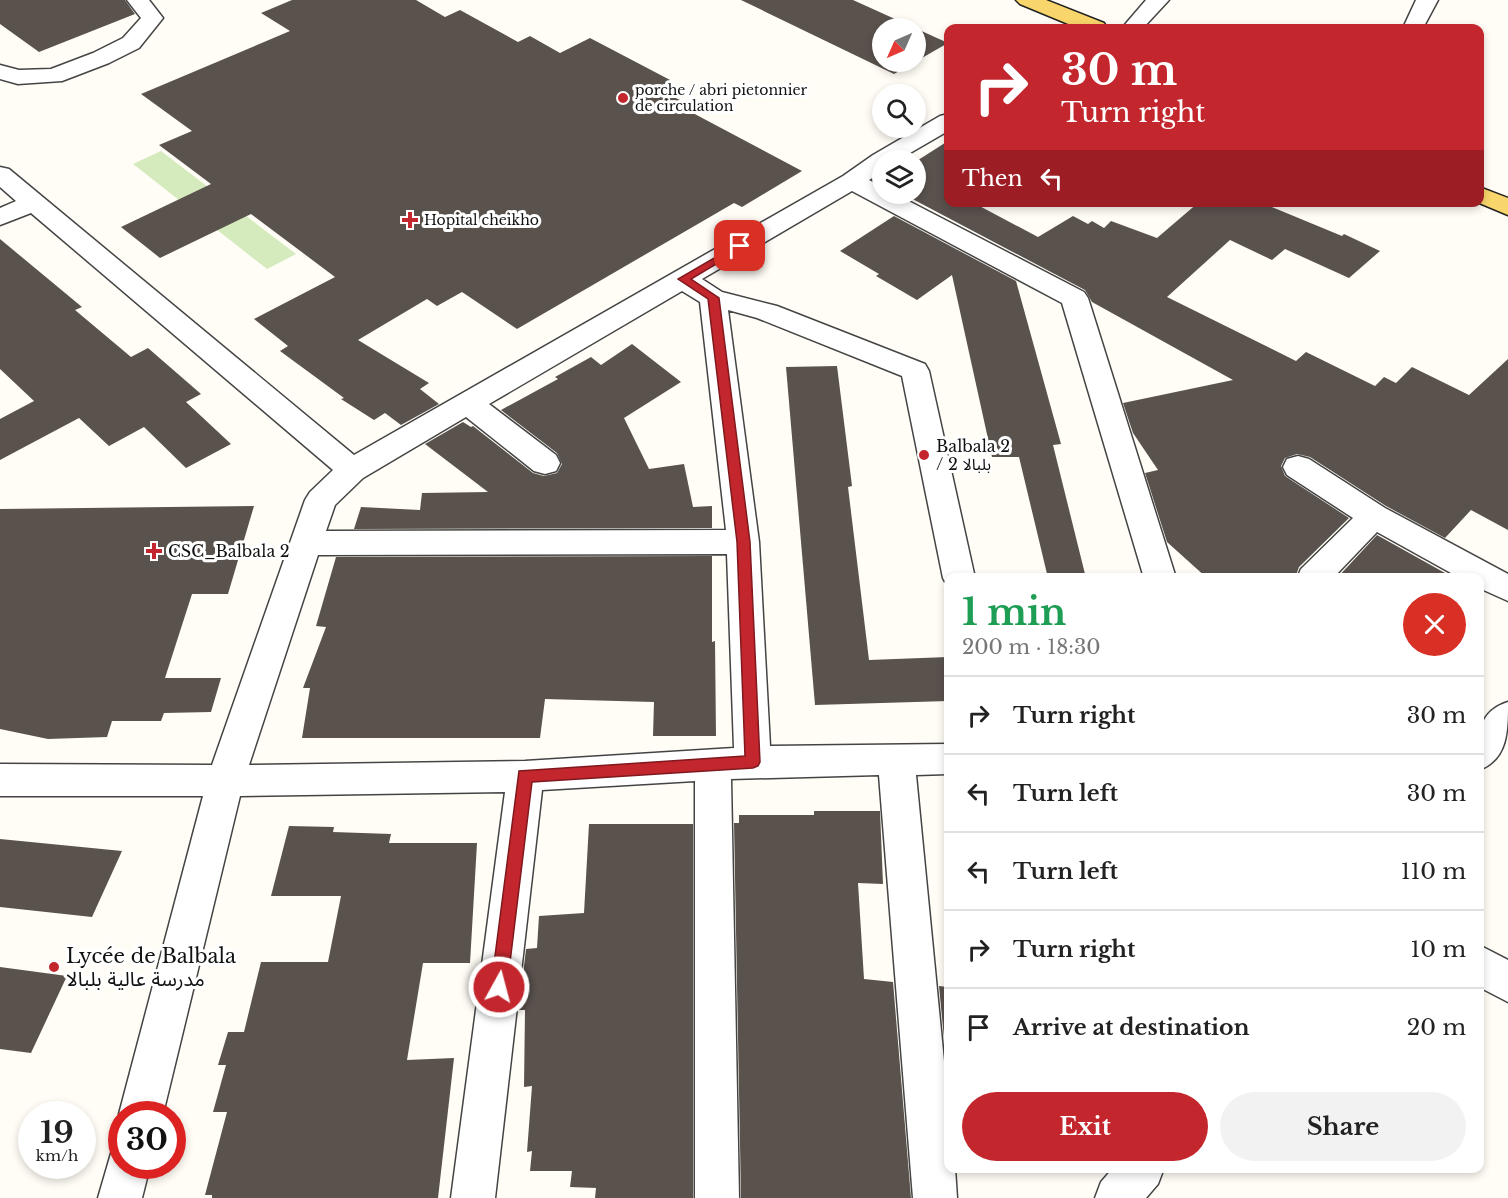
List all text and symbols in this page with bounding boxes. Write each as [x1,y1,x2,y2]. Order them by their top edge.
north arrow [872,18,926,72]
map controls [872,18,926,204]
text: 30 m [1061,44,1177,96]
icon: right [962,48,1040,126]
place label: porche / abri pietonnier de circulation [635,81,807,115]
button: search [872,84,926,138]
marker: porche / abri pietonnier de circulation [616,91,630,105]
text: Turn right [1061,96,1205,129]
button: layers [872,150,926,204]
icon: left [1035,162,1068,195]
text: Then [962,165,1023,192]
marker: Hopital cheikho [401,211,419,229]
place label: Hopital cheikho [424,211,539,229]
pin [714,220,765,271]
icon: arrive [723,229,756,262]
place label: Balbala 2 / بلبالا 2 [936,436,1010,474]
marker: Balbala 2 / بلبالا 2 [917,448,931,462]
place label: CSC_Balbala 2 [168,541,290,561]
marker: CSC_Balbala 2 [145,542,163,560]
text: 1 min [962,590,1066,635]
button: close [1403,593,1466,656]
text: 200 m · 18:30 [962,635,1101,659]
icon: right [962,699,995,732]
text: Turn right [1013,702,1135,729]
text: 30 m [1407,702,1466,729]
icon: left [962,777,995,810]
text: Turn left [1013,780,1118,807]
text: 30 m [1407,780,1466,807]
icon: left [962,855,995,888]
text: Turn left [1013,858,1118,885]
text: 110 m [1401,858,1466,885]
icon: right [962,933,995,966]
text: Turn right [1013,936,1135,963]
text: 10 m [1411,936,1466,963]
place label: Lycée de Balbala مدرسة عالية بلبالا [66,944,237,991]
position arrow [467,955,531,1019]
marker: Lycée de Balbala مدرسة عالية بلبالا [47,960,61,974]
icon: arrive [962,1011,995,1044]
text: Arrive at destination [1013,1014,1250,1041]
text: 20 m [1407,1014,1466,1041]
button: Exit [962,1092,1208,1161]
button: Share [1220,1092,1466,1161]
speed limit sign: 30 [108,1101,186,1179]
text: 19 [40,1114,74,1151]
text: km/h [36,1146,78,1165]

